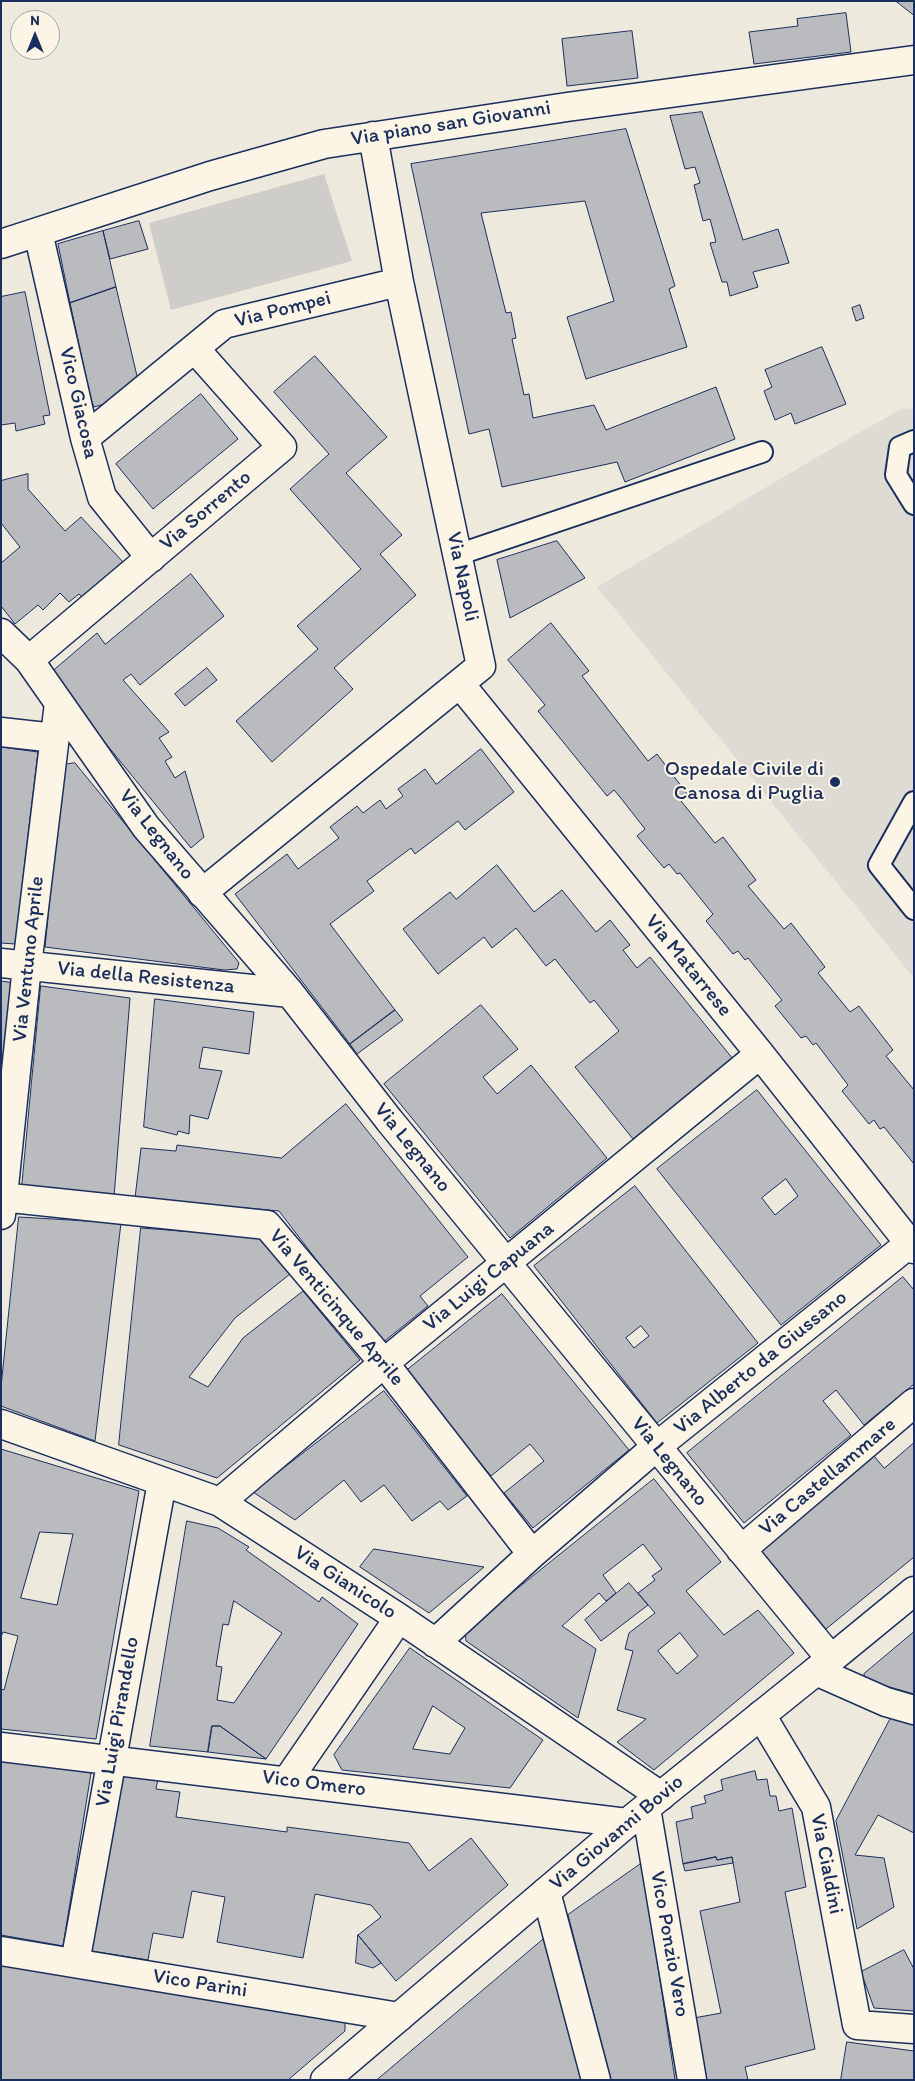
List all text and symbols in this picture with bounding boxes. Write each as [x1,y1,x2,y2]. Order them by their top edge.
north arrow [10,10,60,60]
text: N [30,12,40,29]
street label: Via piano san Giovanni [349,96,553,152]
street label: Via Pompei [232,286,334,334]
street label: Vico Giacosa [53,345,103,461]
street label: Via Sorrento [155,465,257,557]
street label: Via Napoli [440,530,484,624]
place label: Ospedale Civile di Canosa di Puglia [665,757,824,807]
marker: Ospedale Civile di Canosa di Puglia [828,775,842,789]
street label: Via Legnano [113,785,199,885]
street label: Via Ventuno Aprile [8,875,50,1043]
street label: Via Matarrese [639,910,737,1022]
street label: Via della Resistenza [56,956,236,1000]
street label: Via Legnano [368,1098,456,1198]
street label: Via Luigi Capuana [418,1217,560,1337]
street label: Via Venticinque Aprile [263,1224,409,1392]
street label: Via Alberto da Giussano [669,1285,853,1441]
street label: Via Legnano [625,1412,713,1512]
street label: Via Castellammare [754,1412,902,1542]
street label: Via Gianicolo [289,1541,401,1625]
street label: Via Luigi Pirandello [91,1635,145,1809]
street label: Vico Omero [261,1765,367,1803]
street label: Via Giovanni Bovio [545,1770,689,1896]
street label: Via Cialdini [804,1812,848,1916]
street label: Vico Ponzio Vero [644,1869,694,2019]
street label: Vico Parini [151,1964,249,2004]

